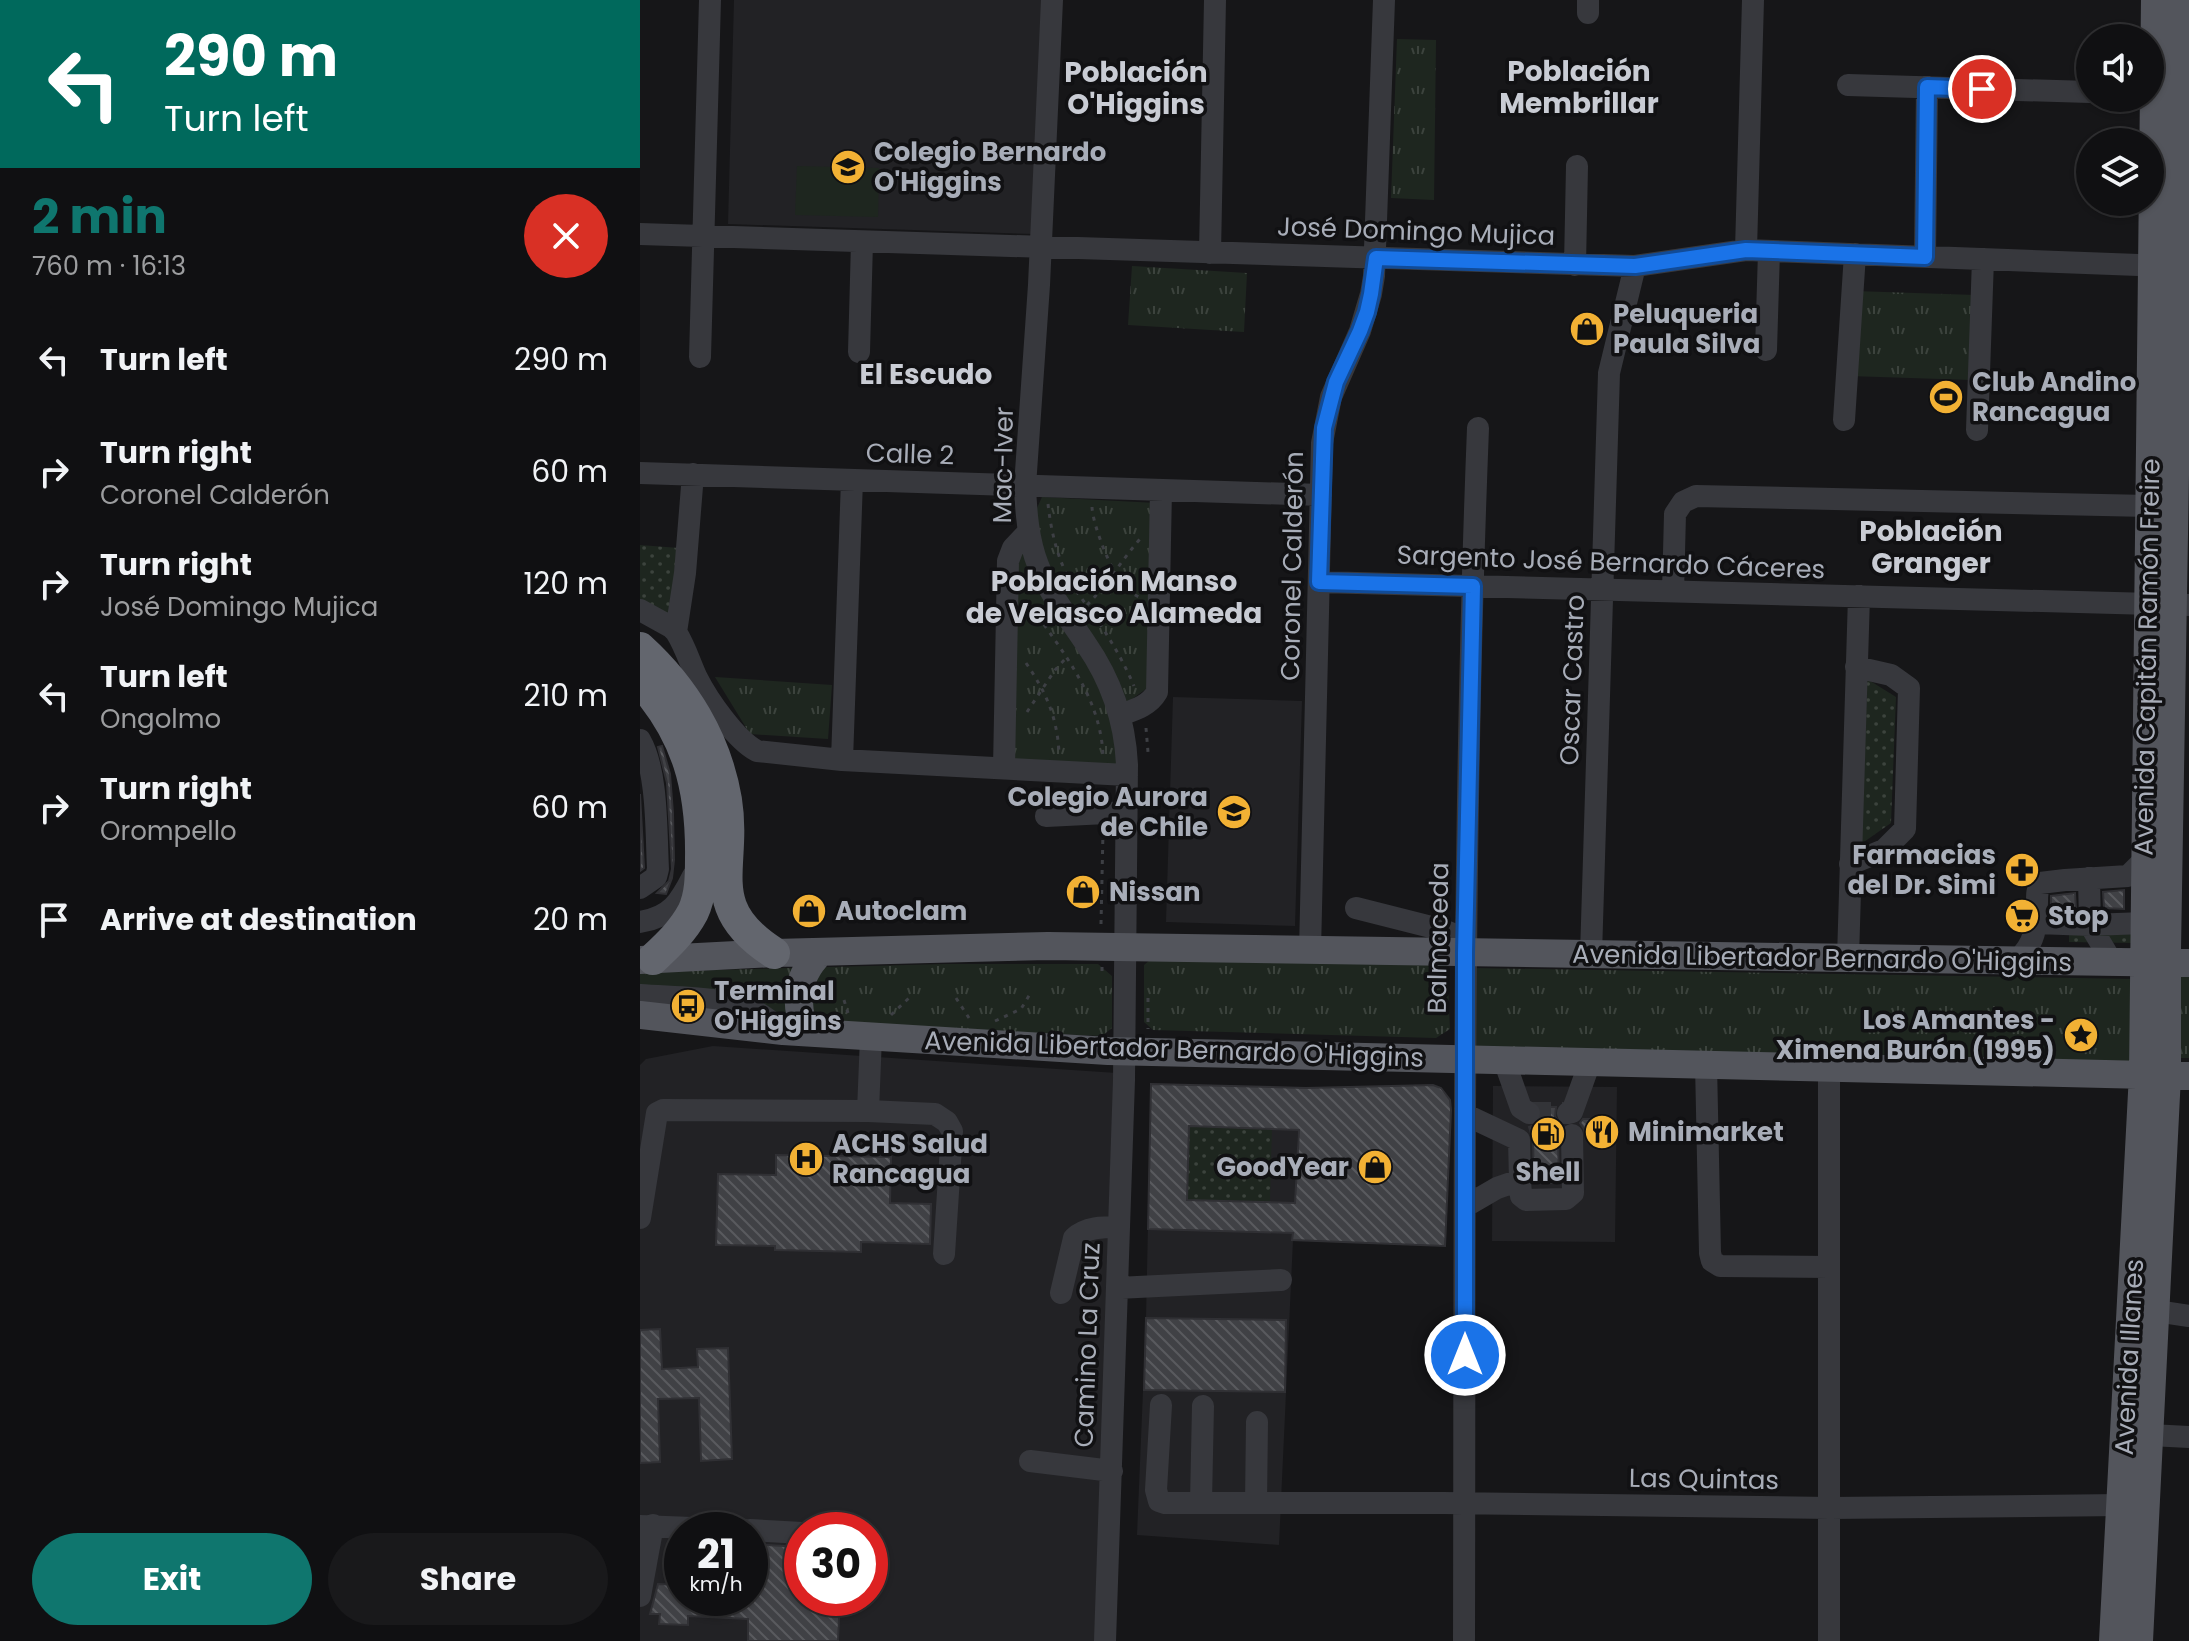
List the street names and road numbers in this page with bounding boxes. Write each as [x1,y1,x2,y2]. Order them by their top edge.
street label: José Domingo Mujica [1276,208,1556,254]
street label: Mac-Iver [984,406,1022,524]
street label: Calle 2 [865,434,955,474]
street label: Coronel Calderón [1272,451,1312,681]
street label: Avenida Capitán Ramón Freire [2126,458,2168,856]
street label: Sargento José Bernardo Cáceres [1396,537,1826,587]
street label: Oscar Castro [1551,594,1593,766]
street label: Balmaceda [1419,862,1457,1014]
street label: Avenida Libertador Bernardo O'Higgins [1572,936,2072,980]
street label: Avenida Libertador Bernardo O'Higgins [924,1022,1424,1076]
street label: Camino La Cruz [1065,1242,1109,1448]
street label: Avenida Illanes [2106,1258,2152,1456]
street label: Las Quintas [1629,1460,1779,1498]

